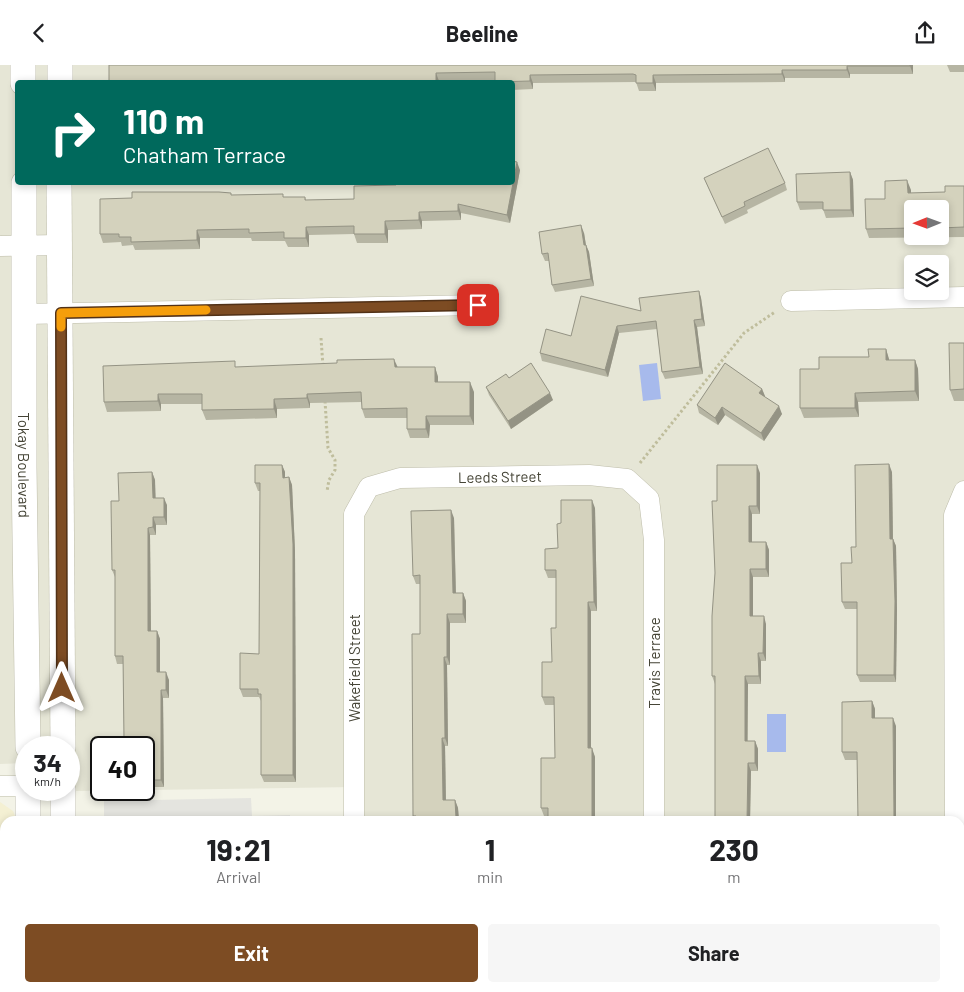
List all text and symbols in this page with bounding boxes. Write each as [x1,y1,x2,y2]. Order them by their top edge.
icon: back [25,19,53,47]
icon: share [911,19,939,47]
text: Beeline [446,20,518,46]
text: 110 m [123,99,204,141]
icon: right [40,100,105,165]
text: Chatham Terrace [123,141,286,167]
north arrow [904,200,949,245]
map controls [904,200,949,300]
button: layers [904,255,949,300]
pin [457,284,499,326]
icon: arrive [464,291,492,319]
street label: Tokay Boulevard [15,412,34,518]
street label: Leeds Street [458,467,542,486]
street label: Wakefield Street [345,614,363,722]
street label: Travis Terrace [645,617,663,709]
position arrow [35,661,87,713]
speed limit sign: 40 [90,736,155,801]
text: 34 [33,747,62,777]
text: km/h [34,774,61,788]
text: 19:21 [206,831,271,867]
text: 1 [485,831,495,867]
text: 230 [709,831,759,867]
text: Arrival [216,867,261,886]
text: min [477,867,503,886]
text: m [727,867,741,886]
button: Exit [25,924,478,982]
button: Share [488,924,940,982]

